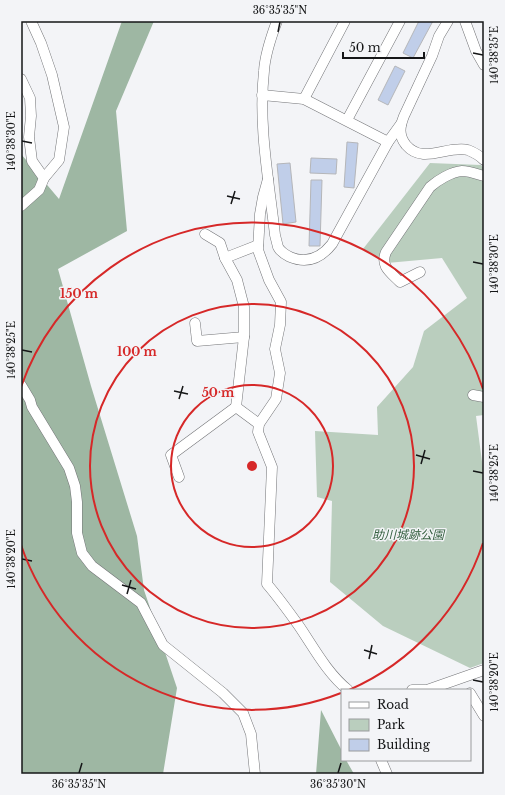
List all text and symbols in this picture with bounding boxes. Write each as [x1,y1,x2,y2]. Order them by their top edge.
text: 36°35'35"N [253,4,307,17]
text: 140°38'35"E [488,26,501,84]
scale bar [343,34,424,60]
text: 50 m [349,40,381,55]
text: 140°38'30"E [5,111,18,171]
text: 140°38'30"E [488,234,501,294]
text: 150 m [60,286,99,301]
text: 140°38'25"E [5,321,18,379]
text: 100 m [117,344,158,359]
text: 50 m [202,385,235,400]
text: 140°38'25"E [488,444,501,502]
centre of rings [245,459,259,473]
park label: 助川城跡公園 [372,527,446,542]
text: 140°38'20"E [5,529,18,589]
text: 140°38'20"E [488,652,501,712]
legend [341,689,471,761]
text: Road [377,697,409,712]
text: Park [377,717,405,732]
text: Building [377,737,431,752]
text: 36°35'35"N [52,778,106,791]
text: 36°35'30"N [310,778,366,791]

